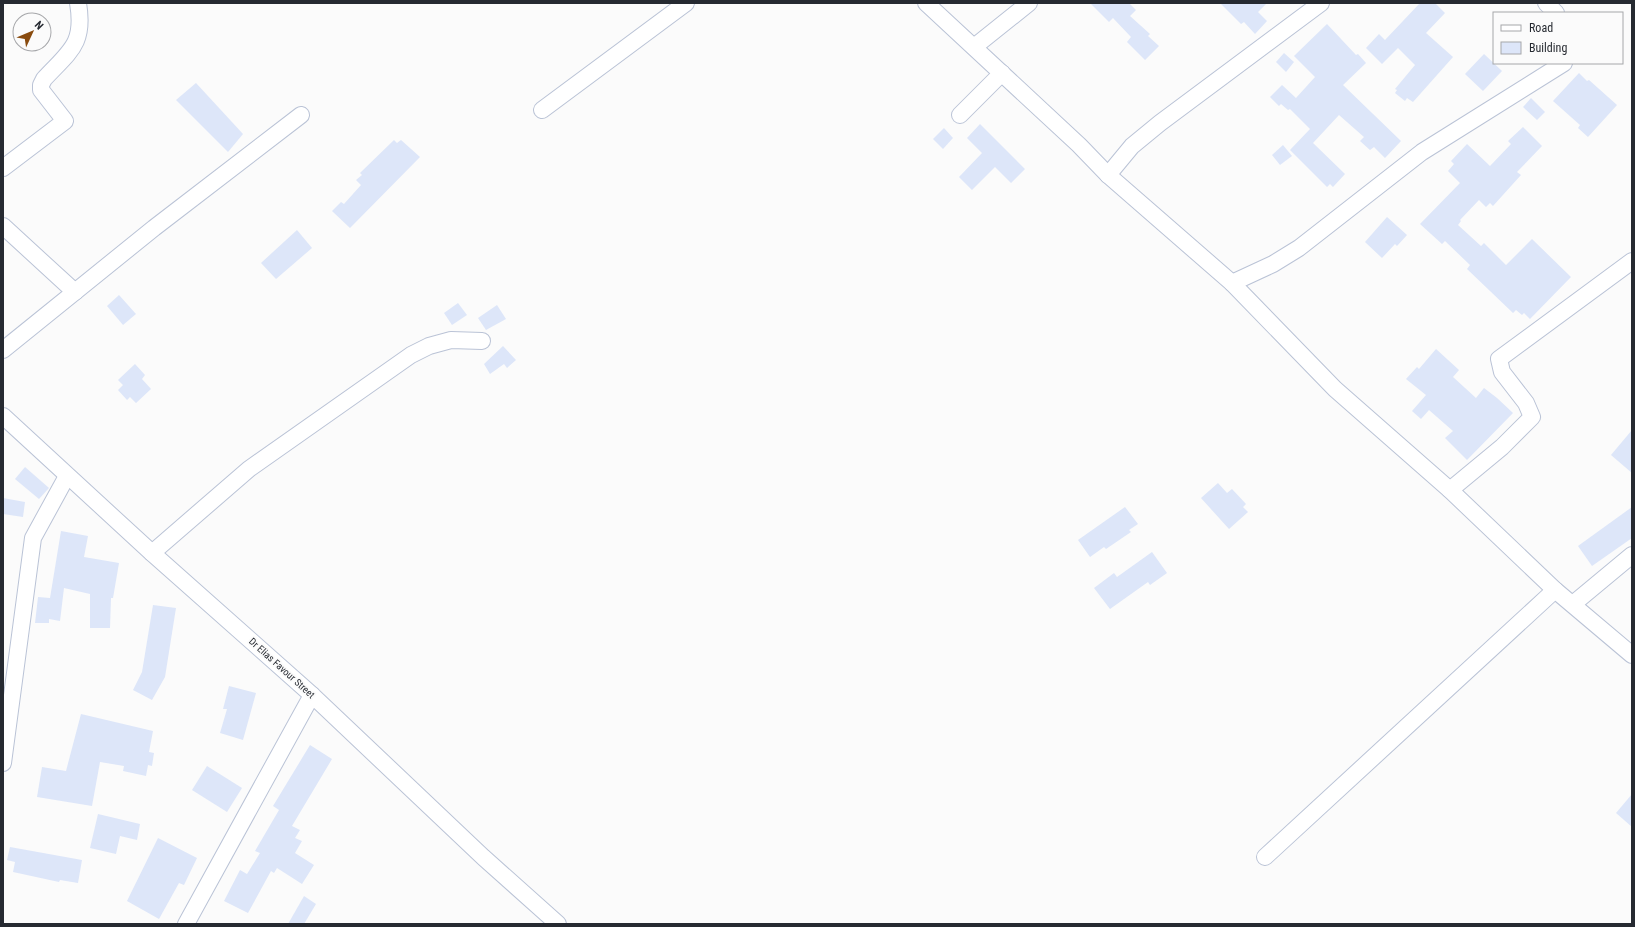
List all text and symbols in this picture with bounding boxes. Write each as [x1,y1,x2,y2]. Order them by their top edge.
north arrow [12,12,52,52]
legend [1493,12,1623,64]
text: N [32,18,46,33]
text: Road [1529,21,1553,35]
text: Building [1529,41,1567,55]
street label: Dr Elias Favour Street [247,636,317,700]

